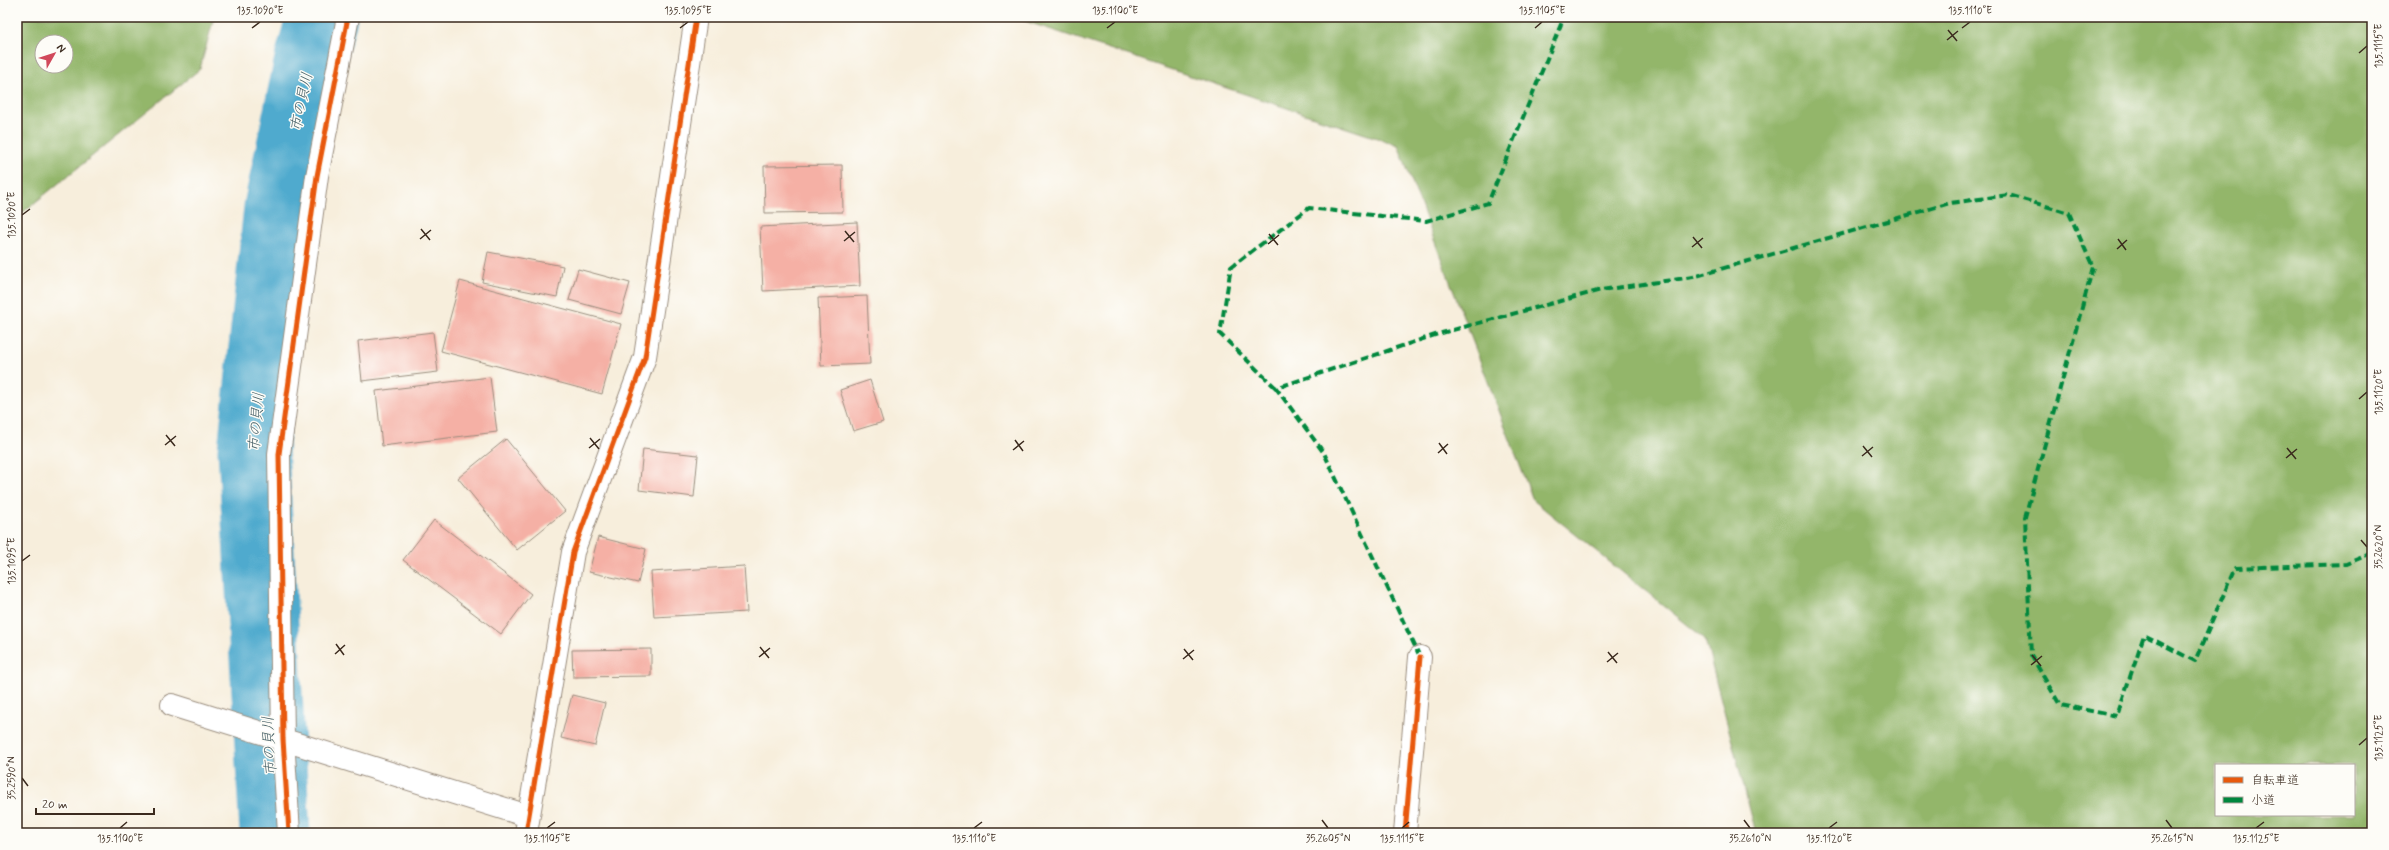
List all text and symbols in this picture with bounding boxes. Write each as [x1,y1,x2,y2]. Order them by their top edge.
text: 135.1090°E [237,4,284,18]
text: 135.1095°E [664,4,712,18]
text: 135.1100°E [1092,4,1138,18]
text: 135.1105°E [1519,4,1565,18]
text: 135.1110°E [1948,4,1992,18]
text: 135.1115°E [2372,24,2386,68]
north arrow [34,34,74,74]
text: N [53,41,69,56]
water label: 市の貝川 [286,71,318,133]
text: 135.1090°E [5,191,19,238]
text: 135.1120°E [2372,369,2386,415]
water label: 市の貝川 [244,391,270,453]
text: 35.2620°N [2372,525,2386,569]
text: 135.1095°E [5,537,19,585]
text: 135.1125°E [2372,715,2386,761]
water label: 市の貝川 [258,716,282,776]
text: 35.2590°N [5,756,19,800]
legend [2215,764,2355,816]
text: 自転車道 [2251,773,2299,789]
scale bar [36,790,154,816]
text: 小道 [2251,793,2275,809]
text: 20 m [42,797,68,813]
text: 135.1100°E [97,832,143,846]
text: 135.1105°E [524,832,570,846]
text: 135.1110°E [952,832,996,846]
text: 35.2605°N [1306,832,1351,846]
text: 135.1115°E [1380,832,1424,846]
text: 35.2610°N [1729,832,1771,846]
text: 135.1120°E [1806,832,1852,846]
text: 35.2615°N [2151,832,2194,846]
text: 135.1125°E [2233,832,2279,846]

